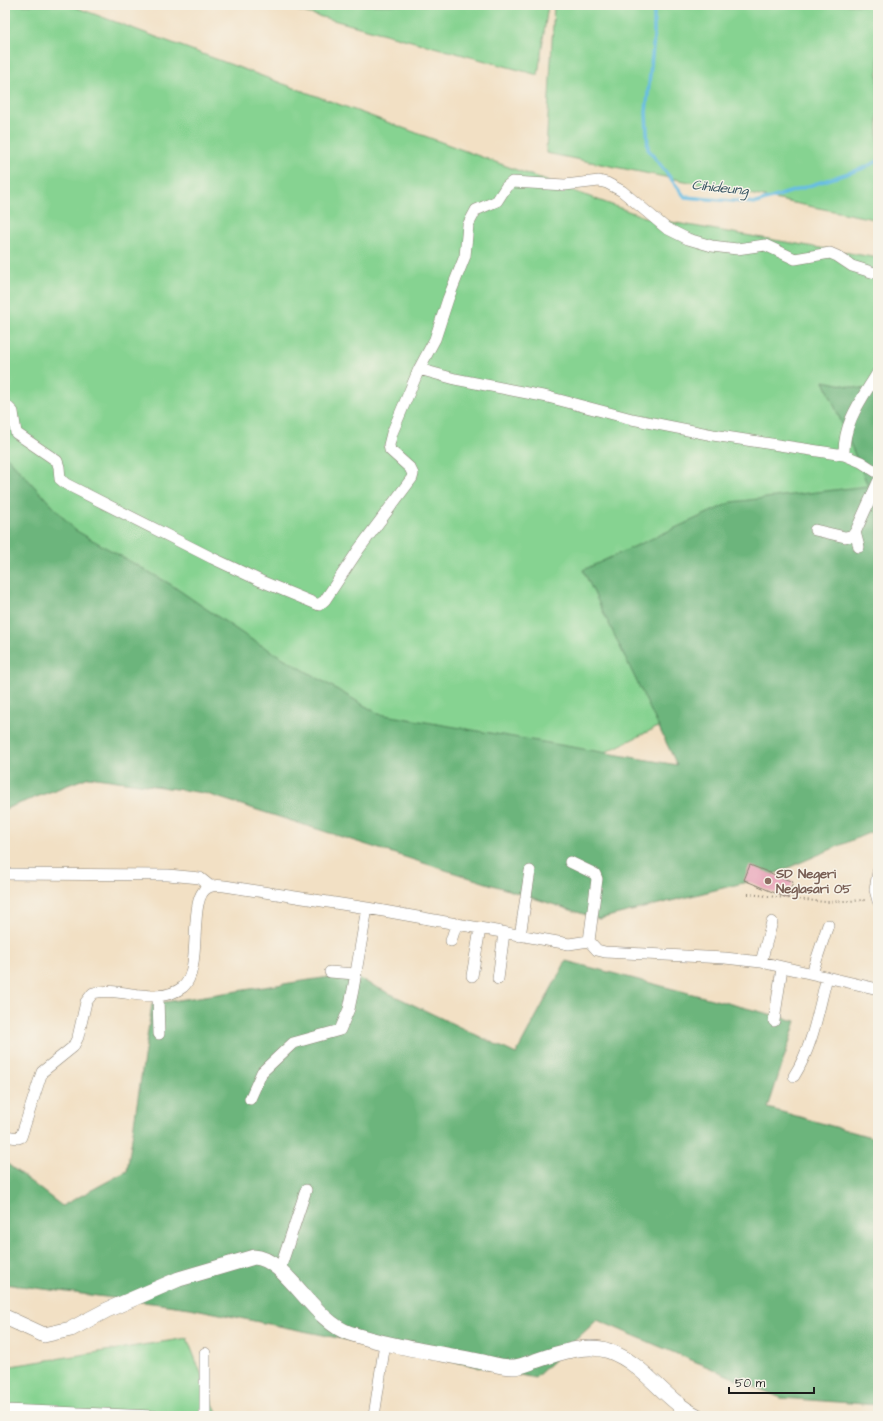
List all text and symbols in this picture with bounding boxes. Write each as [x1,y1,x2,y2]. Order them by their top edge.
water label: Cihideung [691,175,750,201]
place label: SD Negeri Neglasari 05 [775,865,852,900]
marker: SD Negeri Neglasari 05 [763,876,773,886]
scale bar [729,1369,814,1395]
text: 50 m [735,1375,766,1392]

